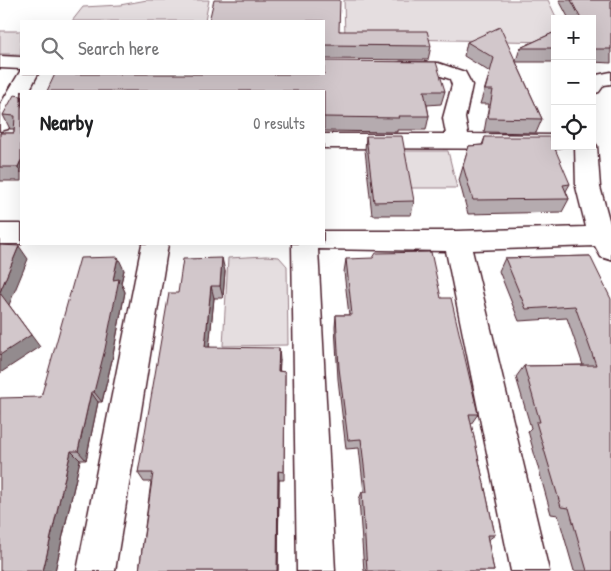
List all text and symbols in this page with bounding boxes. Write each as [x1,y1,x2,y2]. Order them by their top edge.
map controls [551,15,596,150]
button: + [551,15,596,60]
search box [20,20,325,75]
icon: search [38,34,66,62]
text: Search here [78,35,159,61]
button: − [551,60,596,105]
button: locate [551,105,596,150]
text: Nearby [40,108,93,137]
text: 0 results [253,112,305,134]

